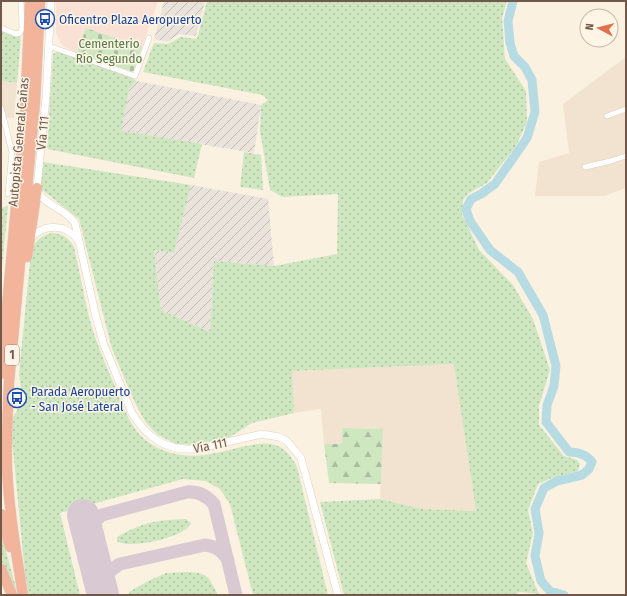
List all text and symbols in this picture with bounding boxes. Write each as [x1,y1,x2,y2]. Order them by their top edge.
bus stop icon: Oficentro Plaza Aeropuerto [34,8,56,30]
north arrow [579,8,619,48]
place label: Oficentro Plaza Aeropuerto [59,12,202,27]
text: N [583,23,596,31]
park label: Cementerio Río Segundo [76,36,142,66]
street label: Autopista General Cañas [5,76,32,207]
street label: Vía 111 [33,115,52,151]
road number: 1 [5,345,19,365]
place label: Parada Aeropuerto - San José Lateral [31,384,130,414]
bus stop icon: Parada Aeropuerto - San José Lateral [6,387,28,409]
street label: Vía 111 [192,435,228,456]

